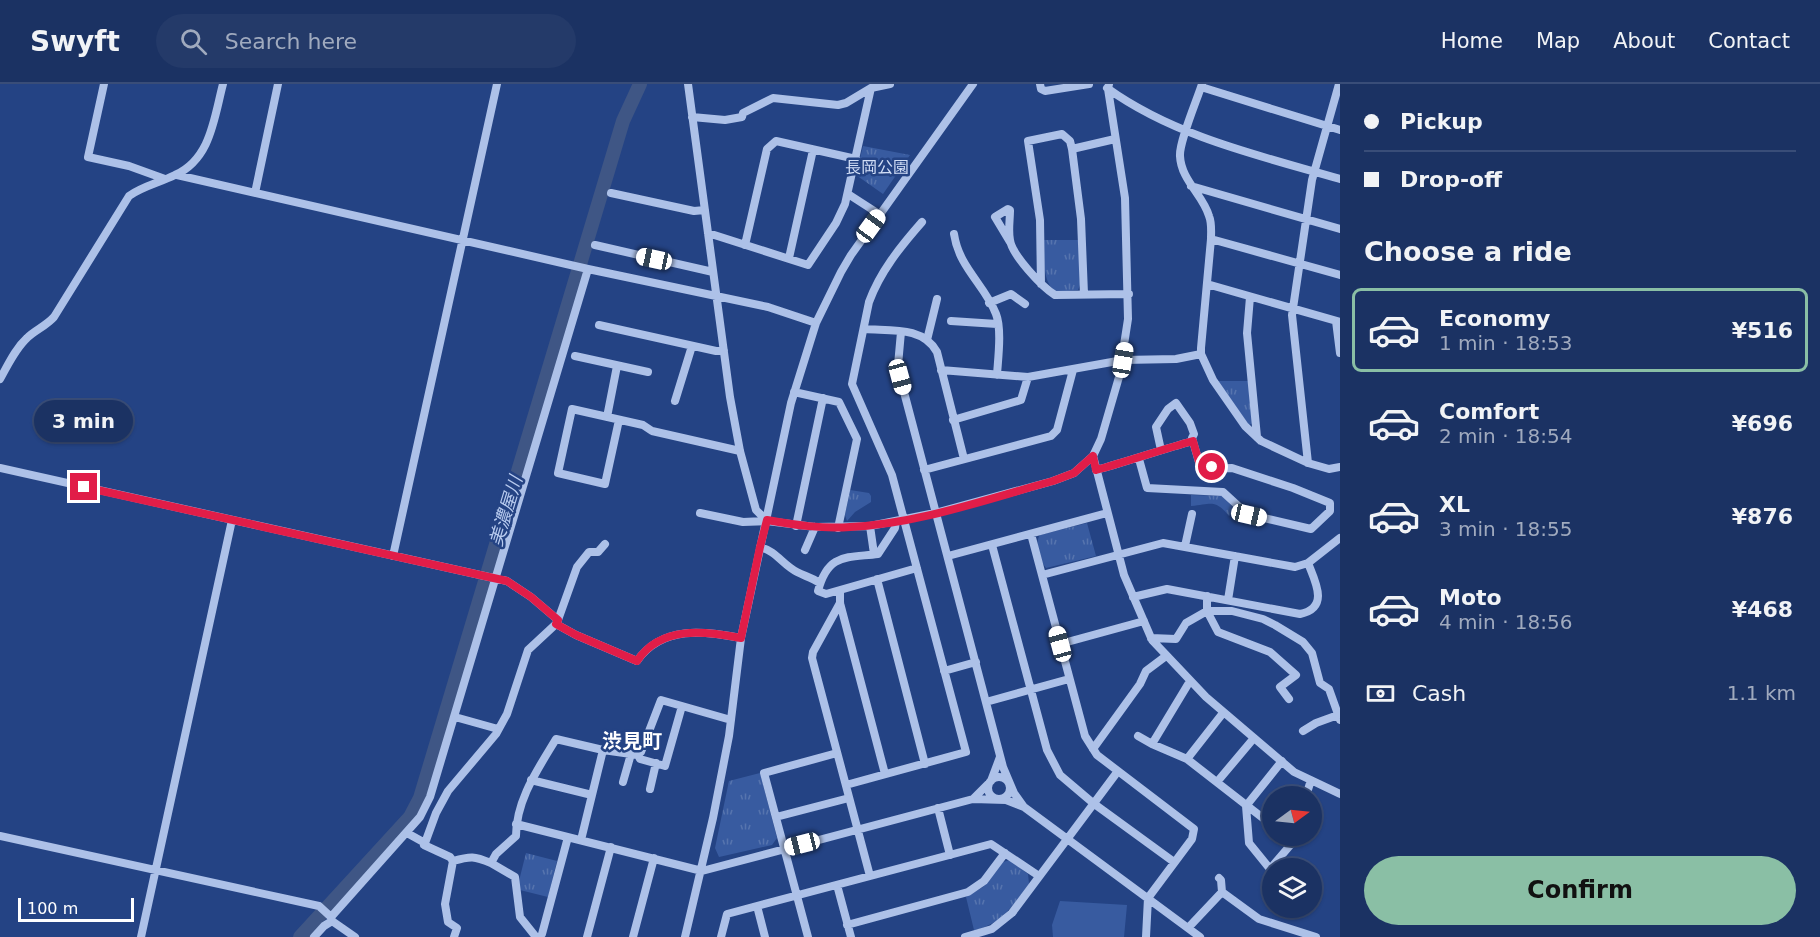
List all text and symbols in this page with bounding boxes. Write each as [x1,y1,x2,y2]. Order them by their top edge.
search box [156,14,576,68]
text: Swyft [30,25,120,58]
icon: search [177,25,210,58]
text: Search here [225,29,357,54]
text: Home [1441,29,1503,53]
text: Map [1536,29,1580,53]
text: About [1613,29,1675,53]
text: Contact [1708,29,1790,53]
text: Pickup [1400,109,1483,134]
park label: 長岡公園 [845,158,909,177]
text: Drop-off [1400,167,1502,192]
car [853,206,889,246]
text: Choose a ride [1364,236,1572,267]
car [635,246,673,272]
icon: car [1367,303,1421,357]
text: Economy [1439,306,1550,331]
text: ¥516 [1732,318,1793,343]
text: 1 min · 18:53 [1439,331,1573,355]
car [1111,341,1135,379]
car [887,357,913,397]
icon: car [1367,396,1421,450]
text: Comfort [1439,399,1539,424]
callout: 3 min [34,400,134,442]
text: 3 min [52,409,115,433]
text: ¥696 [1732,411,1793,436]
text: 2 min · 18:54 [1439,424,1573,448]
route start [1198,453,1225,480]
water label: 美濃屋川 [485,471,527,548]
route end [70,473,97,500]
icon: car [1367,489,1421,543]
text: XL [1439,492,1470,517]
car [1229,502,1269,528]
text: ¥876 [1732,504,1793,529]
text: 3 min · 18:55 [1439,517,1573,541]
icon: car [1367,582,1421,636]
text: Moto [1439,585,1502,610]
text: ¥468 [1732,597,1793,622]
text: 4 min · 18:56 [1439,610,1573,634]
car [1047,624,1073,664]
icon: cash [1364,677,1397,710]
text: Cash [1412,681,1466,706]
text: 1.1 km [1727,681,1796,705]
district label: 渋見町 [602,729,662,753]
north arrow [1262,786,1322,846]
map controls [1262,786,1322,918]
car [782,831,822,857]
button: Confirm [1364,856,1796,925]
button: layers [1262,858,1322,918]
scale bar [18,895,134,922]
text: 100 m [27,899,78,918]

